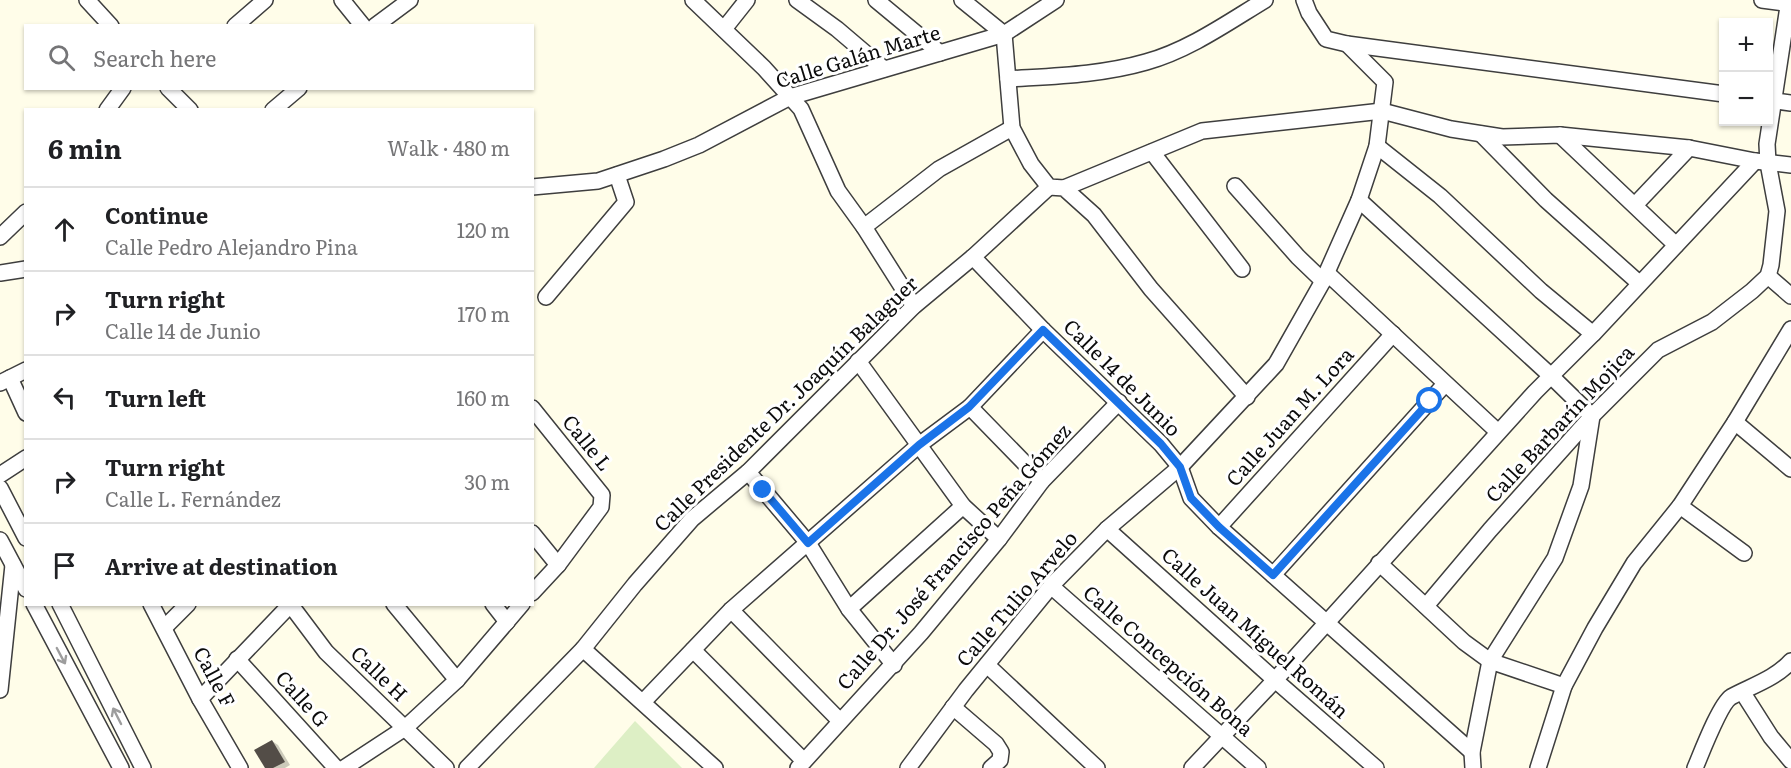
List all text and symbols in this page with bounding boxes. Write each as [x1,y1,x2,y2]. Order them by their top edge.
street label: Calle Galán Marte [771,16,943,94]
map controls [1719,18,1773,126]
button: + [1719,18,1773,72]
search box [24,24,534,90]
icon: search [45,41,78,74]
text: Search here [93,41,216,74]
button: − [1719,72,1773,126]
text: 6 min [48,128,122,167]
text: Walk · 480 m [387,132,510,162]
text: Continue [105,198,208,231]
icon: ahead [48,213,81,246]
text: 120 m [457,214,510,244]
text: Calle Pedro Alejandro Pina [105,231,358,261]
street label: Calle Presidente Dr. Joaquín Balaguer [646,267,924,537]
text: Turn right [105,282,225,315]
icon: right [48,297,81,330]
text: 170 m [457,298,510,328]
street label: Calle 14 de Junio [1058,311,1189,442]
text: Calle 14 de Junio [105,315,261,345]
street label: Calle Barbarín Mojica [1477,337,1640,508]
street label: Calle Juan M. Lora [1218,339,1359,492]
icon: left [48,381,81,414]
text: Turn left [105,381,206,414]
text: 160 m [456,382,510,412]
route start [1416,387,1442,413]
street label: Calle L [556,407,621,476]
street label: Calle Dr. José Francisco Peña Gómez [828,416,1077,695]
text: Turn right [105,450,225,483]
icon: right [48,465,81,498]
text: 30 m [464,466,510,496]
route end [749,476,775,502]
text: Calle L. Fernández [105,483,281,513]
street label: Calle Tulio Arvelo [948,523,1083,672]
street label: Calle Juan Miguel Román [1156,539,1357,724]
icon: arrive [48,549,81,582]
text: Arrive at destination [105,549,338,582]
street label: Calle Concepción Bona [1077,577,1261,742]
street label: Calle H [345,638,416,707]
street label: Calle F [187,641,244,712]
one-way arrow [55,647,67,664]
street label: Calle G [270,663,337,733]
one-way arrow [110,707,122,725]

